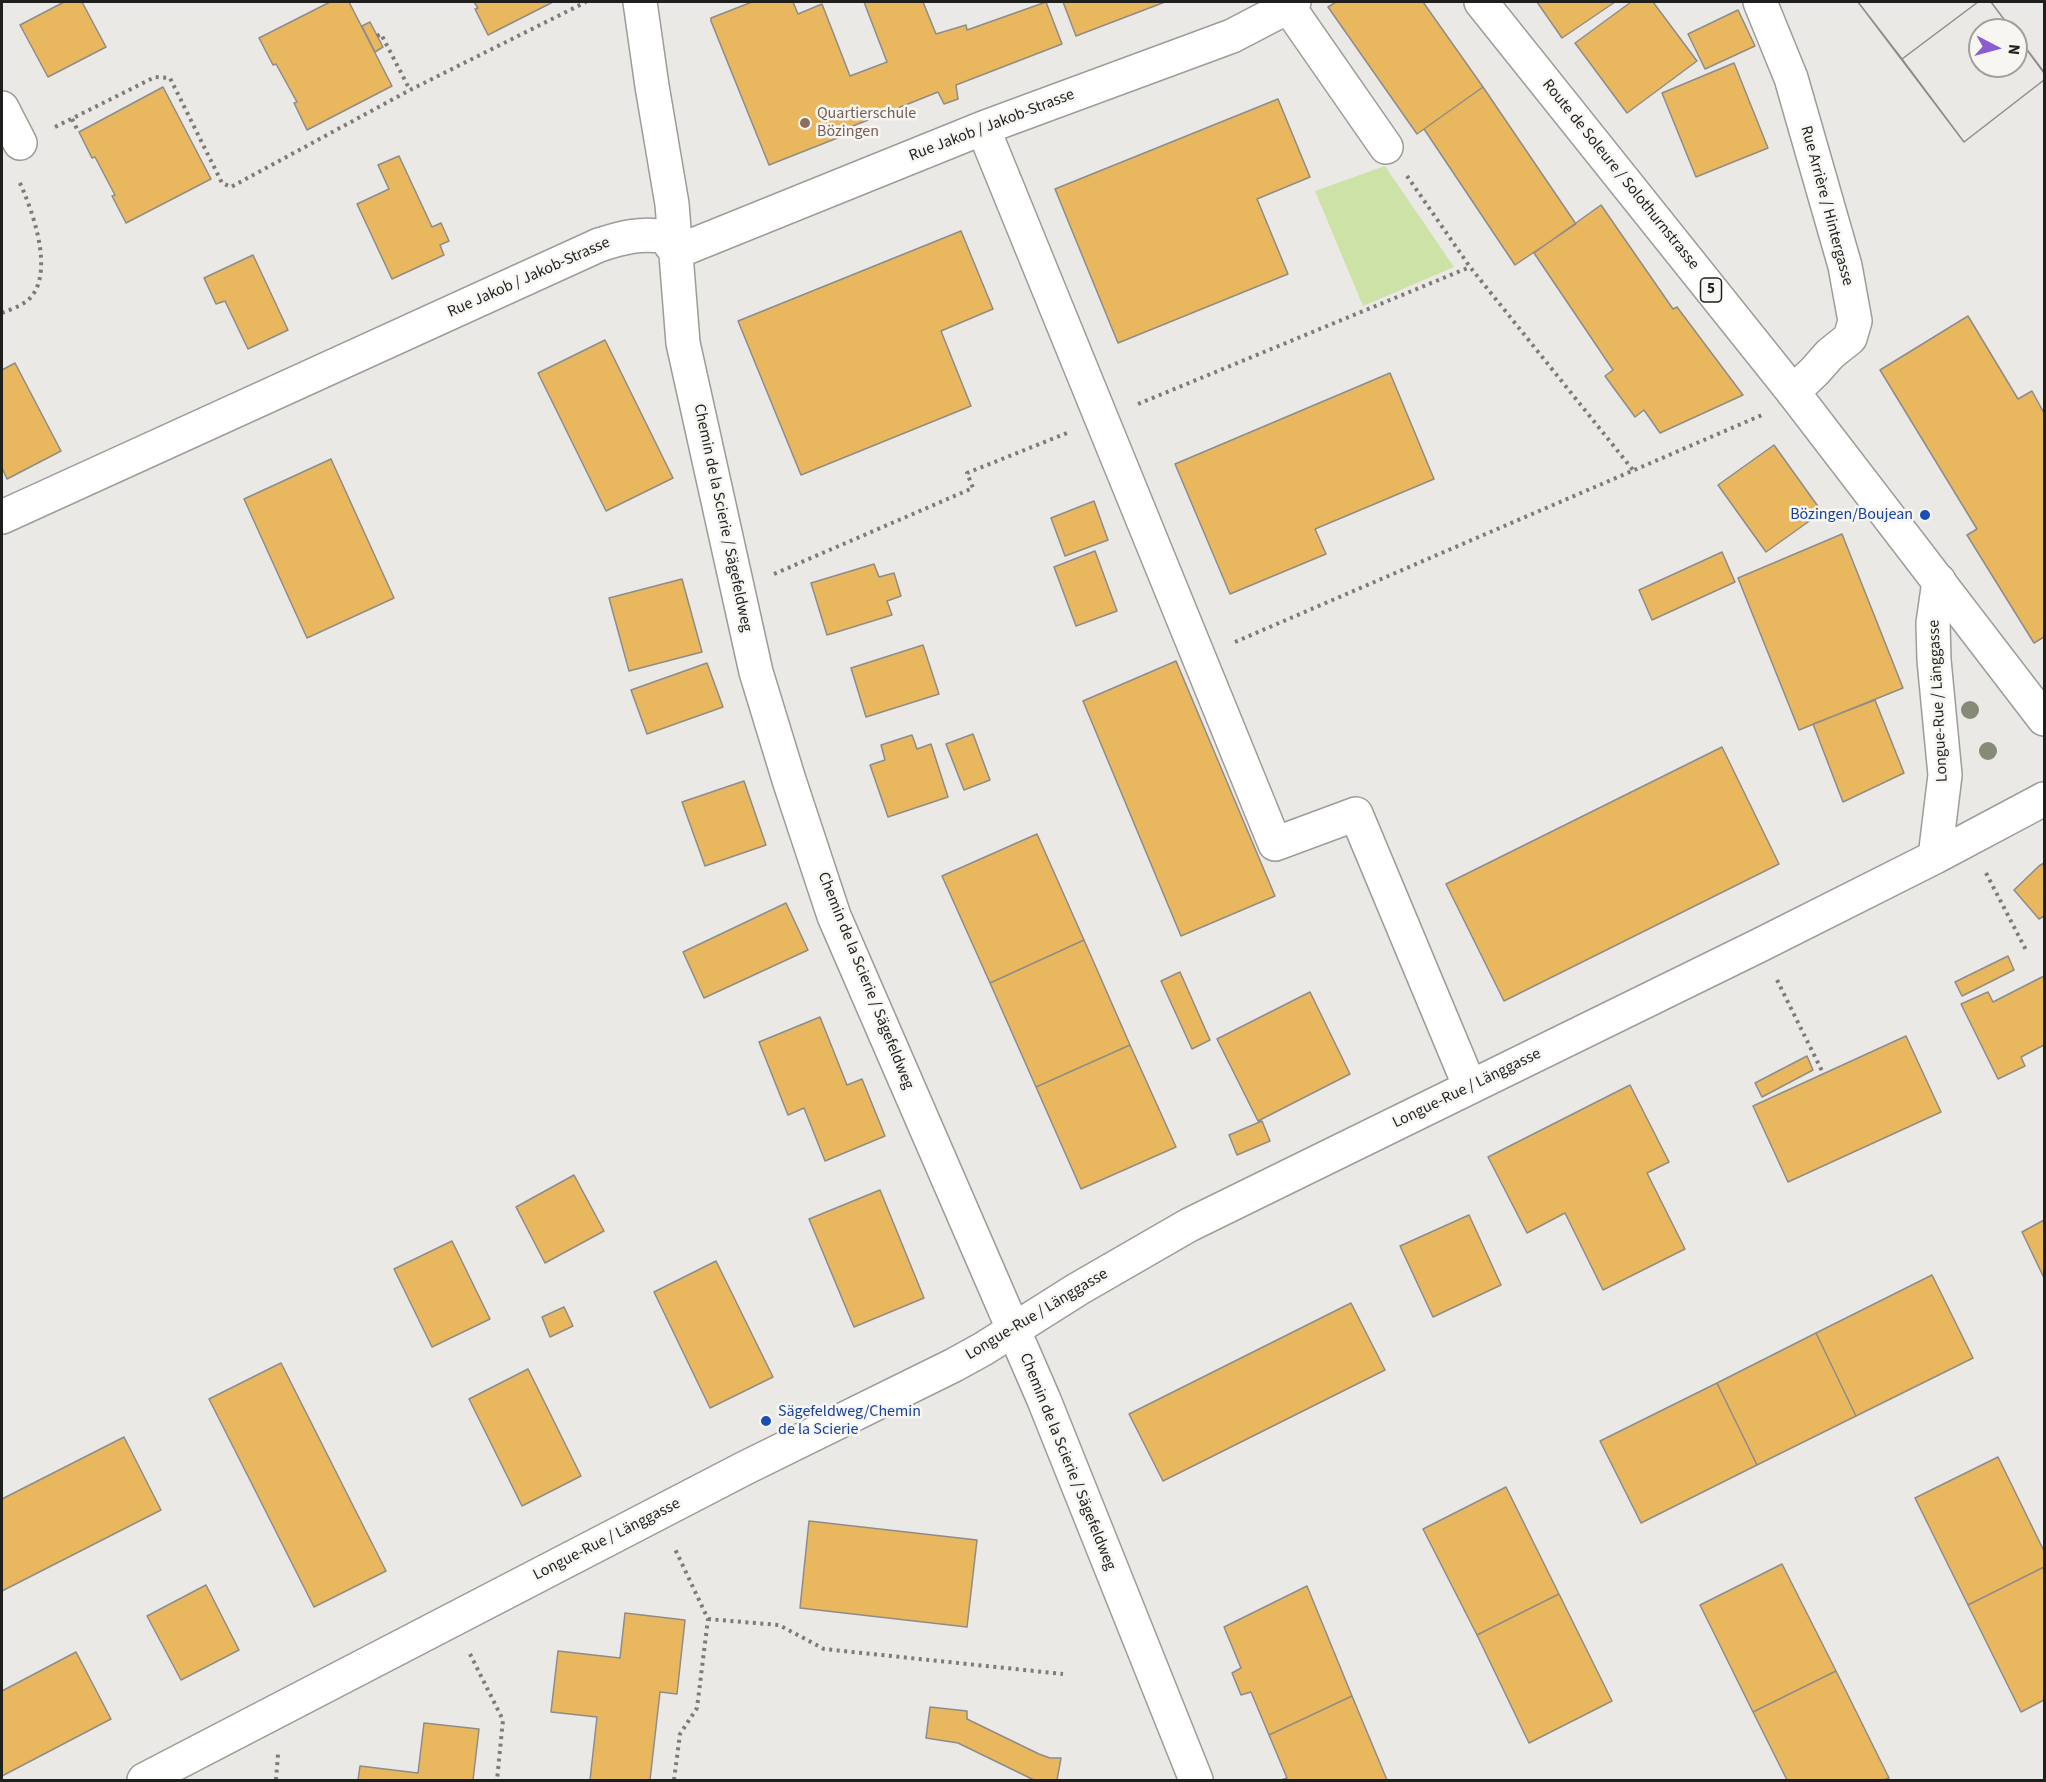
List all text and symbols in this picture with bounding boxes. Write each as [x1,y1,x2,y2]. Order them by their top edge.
north arrow [1968,18,2028,78]
text: N [2002,43,2025,56]
street label: Route de Soleure / Solothurnstrasse [1537,76,1703,274]
street label: Rue Jakob / Jakob-Strasse [907,86,1077,166]
place label: Quartierschule Bözingen [817,104,916,142]
marker: Quartierschule Bözingen [798,116,812,130]
street label: Rue Arrière / Hintergasse [1795,124,1857,288]
street label: Rue Jakob / Jakob-Strasse [445,234,613,322]
road number: 5 [1700,278,1722,302]
street label: Chemin de la Scierie / Sägefeldweg [688,402,756,634]
place label: Bözingen/Boujean [1790,505,1913,525]
marker: Bözingen/Boujean [1918,508,1932,522]
street label: Longue-Rue / Länggasse [1925,619,1953,783]
street label: Chemin de la Scierie / Sägefeldweg [813,870,917,1092]
street label: Longue-Rue / Länggasse [1390,1045,1544,1133]
street label: Longue-Rue / Länggasse [962,1265,1112,1365]
street label: Chemin de la Scierie / Sägefeldweg [1015,1351,1119,1573]
place label: Sägefeldweg/Chemin de la Scierie [778,1402,921,1440]
marker: Sägefeldweg/Chemin de la Scierie [759,1414,773,1428]
street label: Longue-Rue / Länggasse [530,1495,684,1585]

